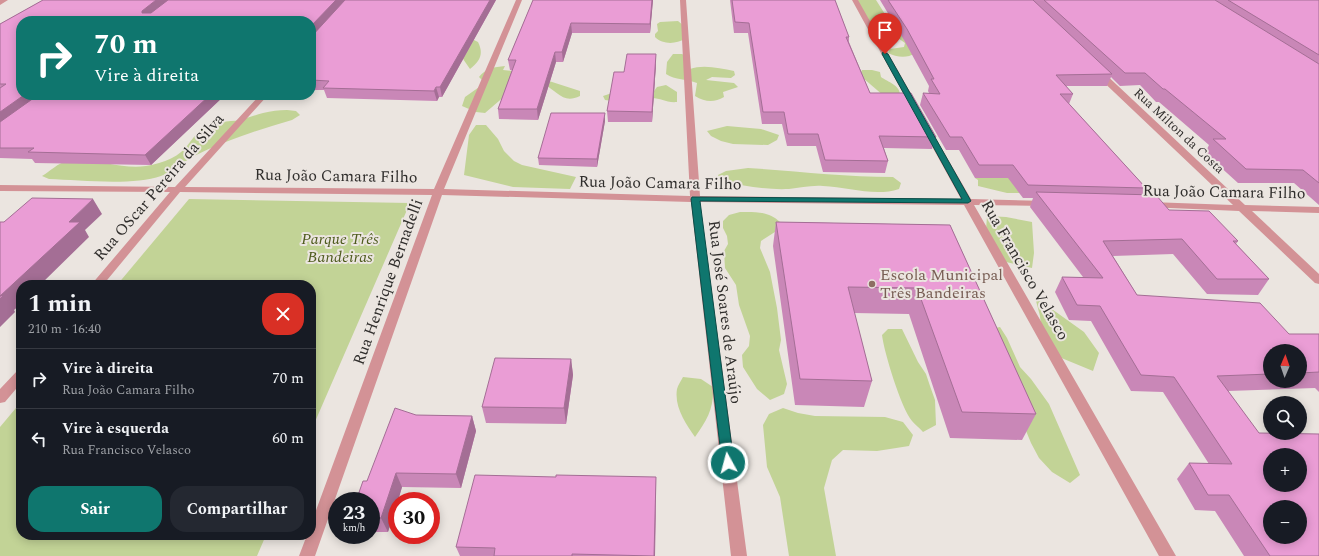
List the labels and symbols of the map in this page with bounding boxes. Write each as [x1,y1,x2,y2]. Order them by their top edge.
pin [868,13,902,54]
street label: Rua Milton da Costa [1129,83,1229,179]
street label: Rua OScar Pereira da Silva [88,108,230,266]
street label: Rua João Camara Filho [254,163,418,189]
street label: Rua João Camara Filho [578,170,742,196]
street label: Rua João Camara Filho [1142,179,1306,205]
street label: Rua Francisco Velasco [975,195,1075,345]
street label: Rua Henrique Bernadelli [347,196,429,368]
street label: Rua José Soares de Araújo [702,219,748,405]
park label: Parque Três Bandeiras [301,227,379,269]
place label: Escola Municipal Três Bandeiras [880,263,1003,305]
marker: Escola Municipal Três Bandeiras [867,279,877,289]
north arrow [1263,344,1307,388]
position arrow [707,442,749,484]
speed limit sign: 30 [388,492,440,544]

